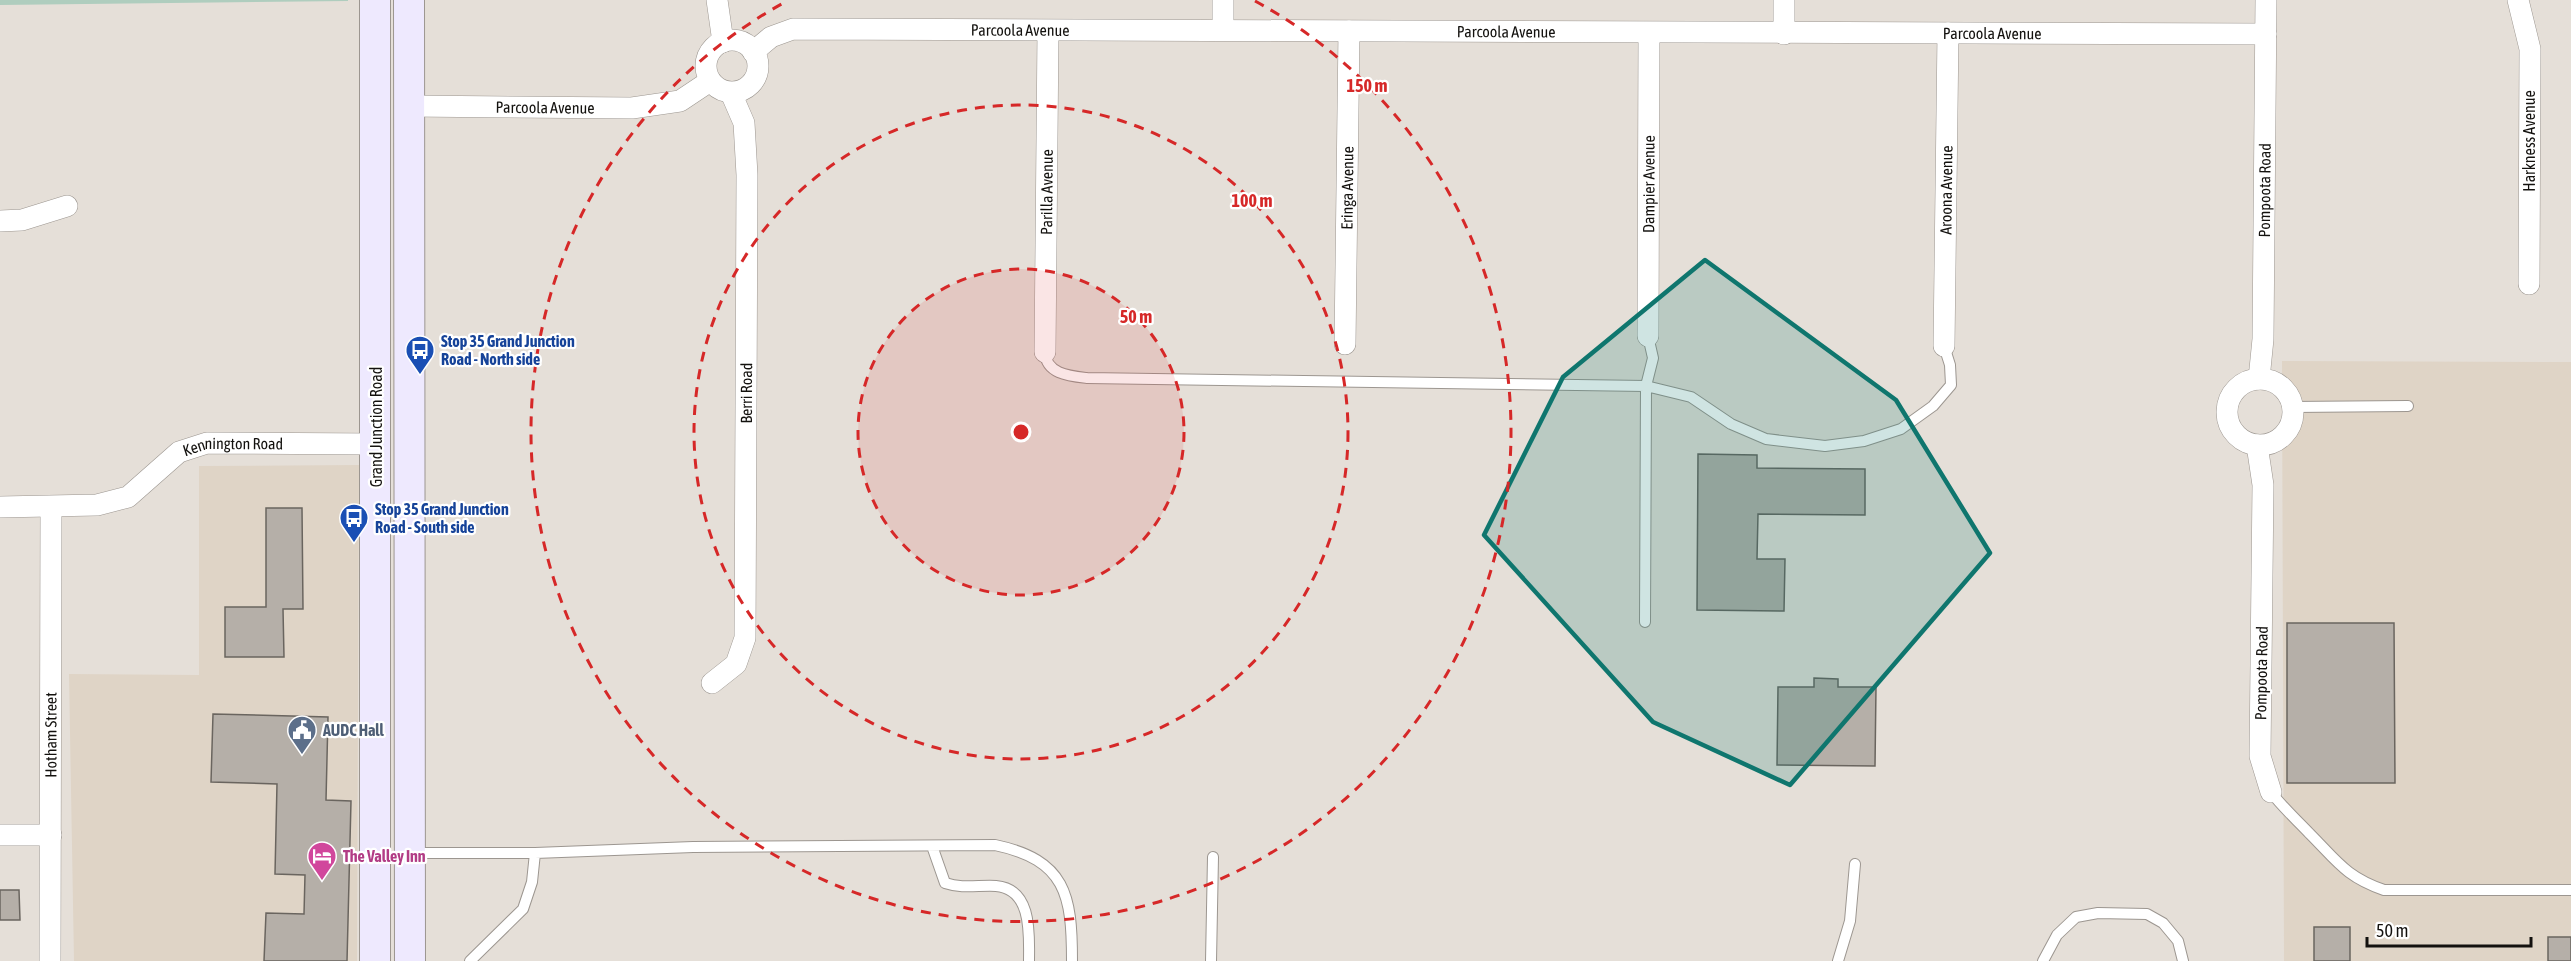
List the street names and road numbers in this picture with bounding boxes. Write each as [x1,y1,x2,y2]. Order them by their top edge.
street label: Parcoola Avenue [971,21,1070,39]
street label: Parcoola Avenue [1457,22,1556,41]
street label: Parcoola Avenue [1943,24,2042,42]
street label: Harkness Avenue [2520,90,2538,192]
street label: Parcoola Avenue [495,98,595,117]
street label: Dampier Avenue [1639,135,1658,233]
street label: Pompoota Road [2255,143,2274,237]
street label: Aroona Avenue [1936,145,1956,235]
street label: Eringa Avenue [1337,146,1357,230]
street label: Parilla Avenue [1037,149,1056,235]
street label: Berri Road [737,363,755,424]
street label: Grand Junction Road [367,367,385,487]
street label: Kennington Road [180,434,283,459]
street label: Pompoota Road [2251,626,2272,720]
street label: Hotham Street [41,692,60,778]

